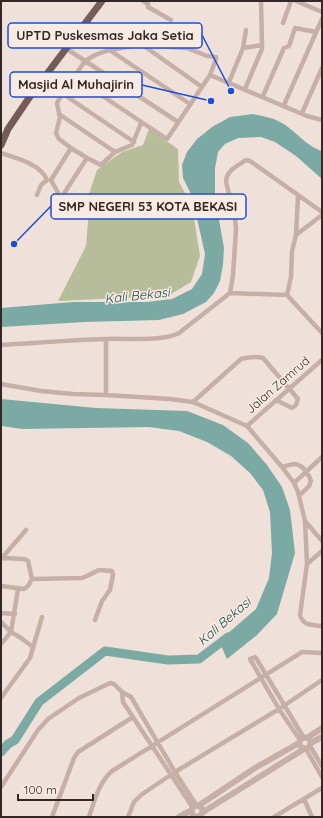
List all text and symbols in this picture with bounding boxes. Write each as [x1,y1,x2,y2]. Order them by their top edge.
callout: UPTD Puskesmas Jaka Setia [8,23,202,48]
text: UPTD Puskesmas Jaka Setia [16,27,194,43]
callout: Masjid Al Muhajirin [10,72,142,97]
text: Masjid Al Muhajirin [18,76,134,92]
callout: SMP NEGERI 53 KOTA BEKASI [51,194,246,219]
text: SMP NEGERI 53 KOTA BEKASI [59,198,237,214]
water label: Kali Bekasi [104,283,173,306]
street label: Jalan Zamrud [243,353,312,416]
water label: Kali Bekasi [194,592,256,649]
scale bar [18,776,93,802]
text: 100 m [24,782,57,797]

